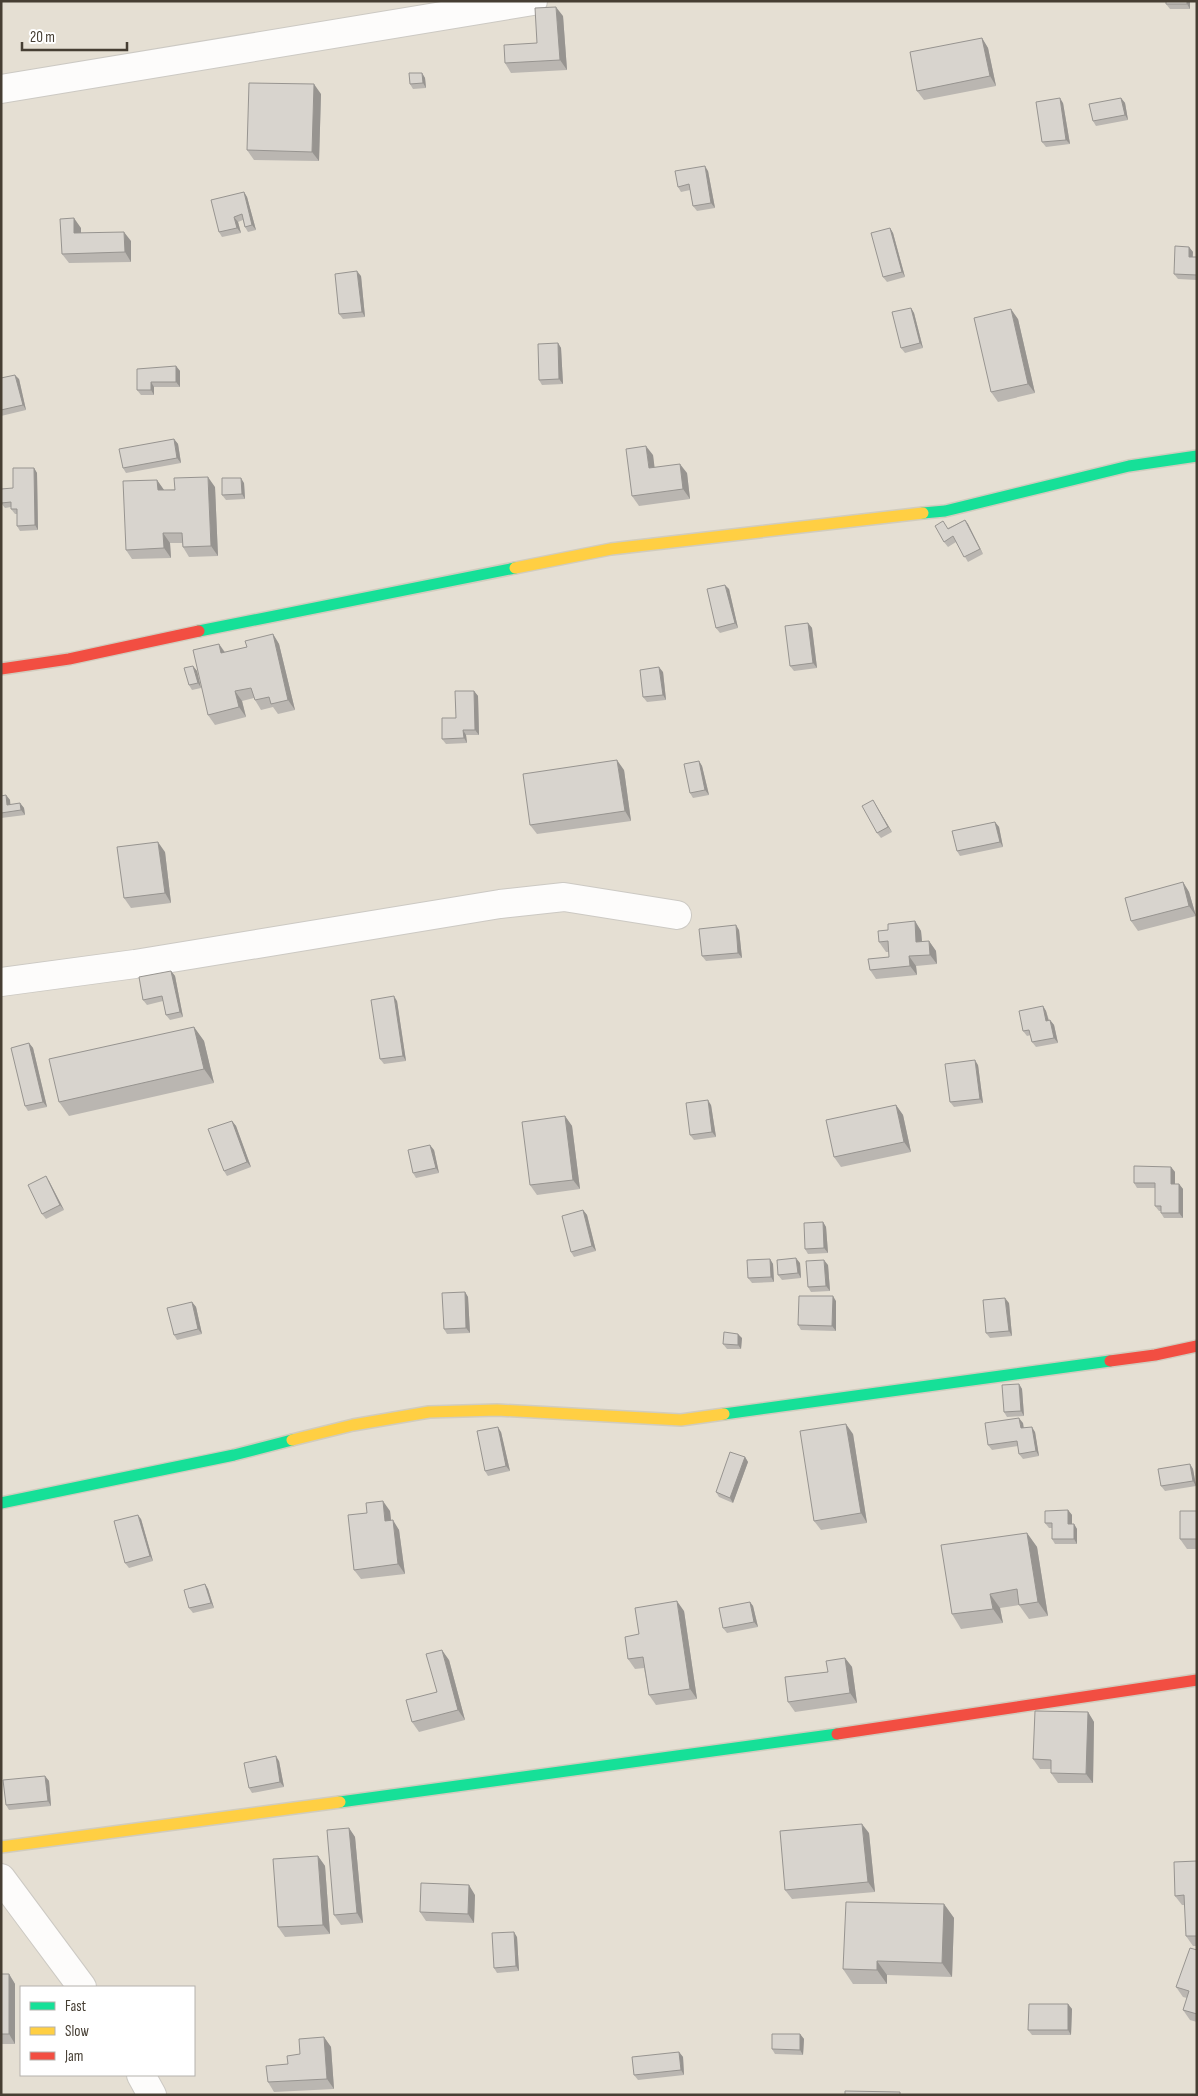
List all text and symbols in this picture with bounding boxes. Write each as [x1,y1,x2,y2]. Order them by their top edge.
scale bar [22,20,128,52]
text: 20 m [30,28,55,47]
legend [20,1986,195,2076]
text: Fast [65,1997,87,2016]
text: Slow [65,2022,89,2041]
text: Jam [64,2047,83,2066]

